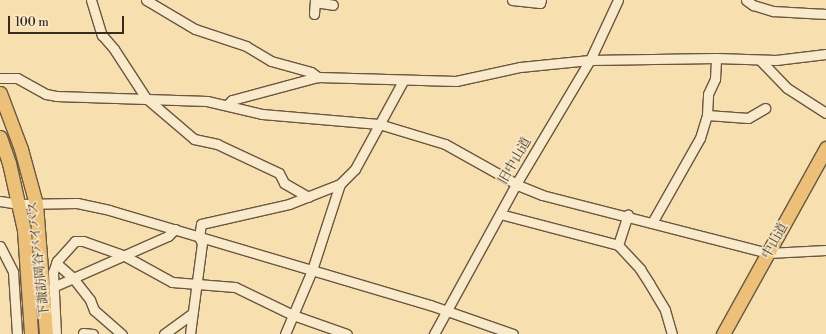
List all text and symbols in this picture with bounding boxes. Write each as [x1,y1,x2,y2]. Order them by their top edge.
scale bar [10,8,126,34]
text: 100 m [15,15,49,30]
street label: 旧中山道 [495,135,535,187]
street label: 下諏訪岡谷バイパス [25,200,53,318]
street label: 中山道 [759,220,791,262]

